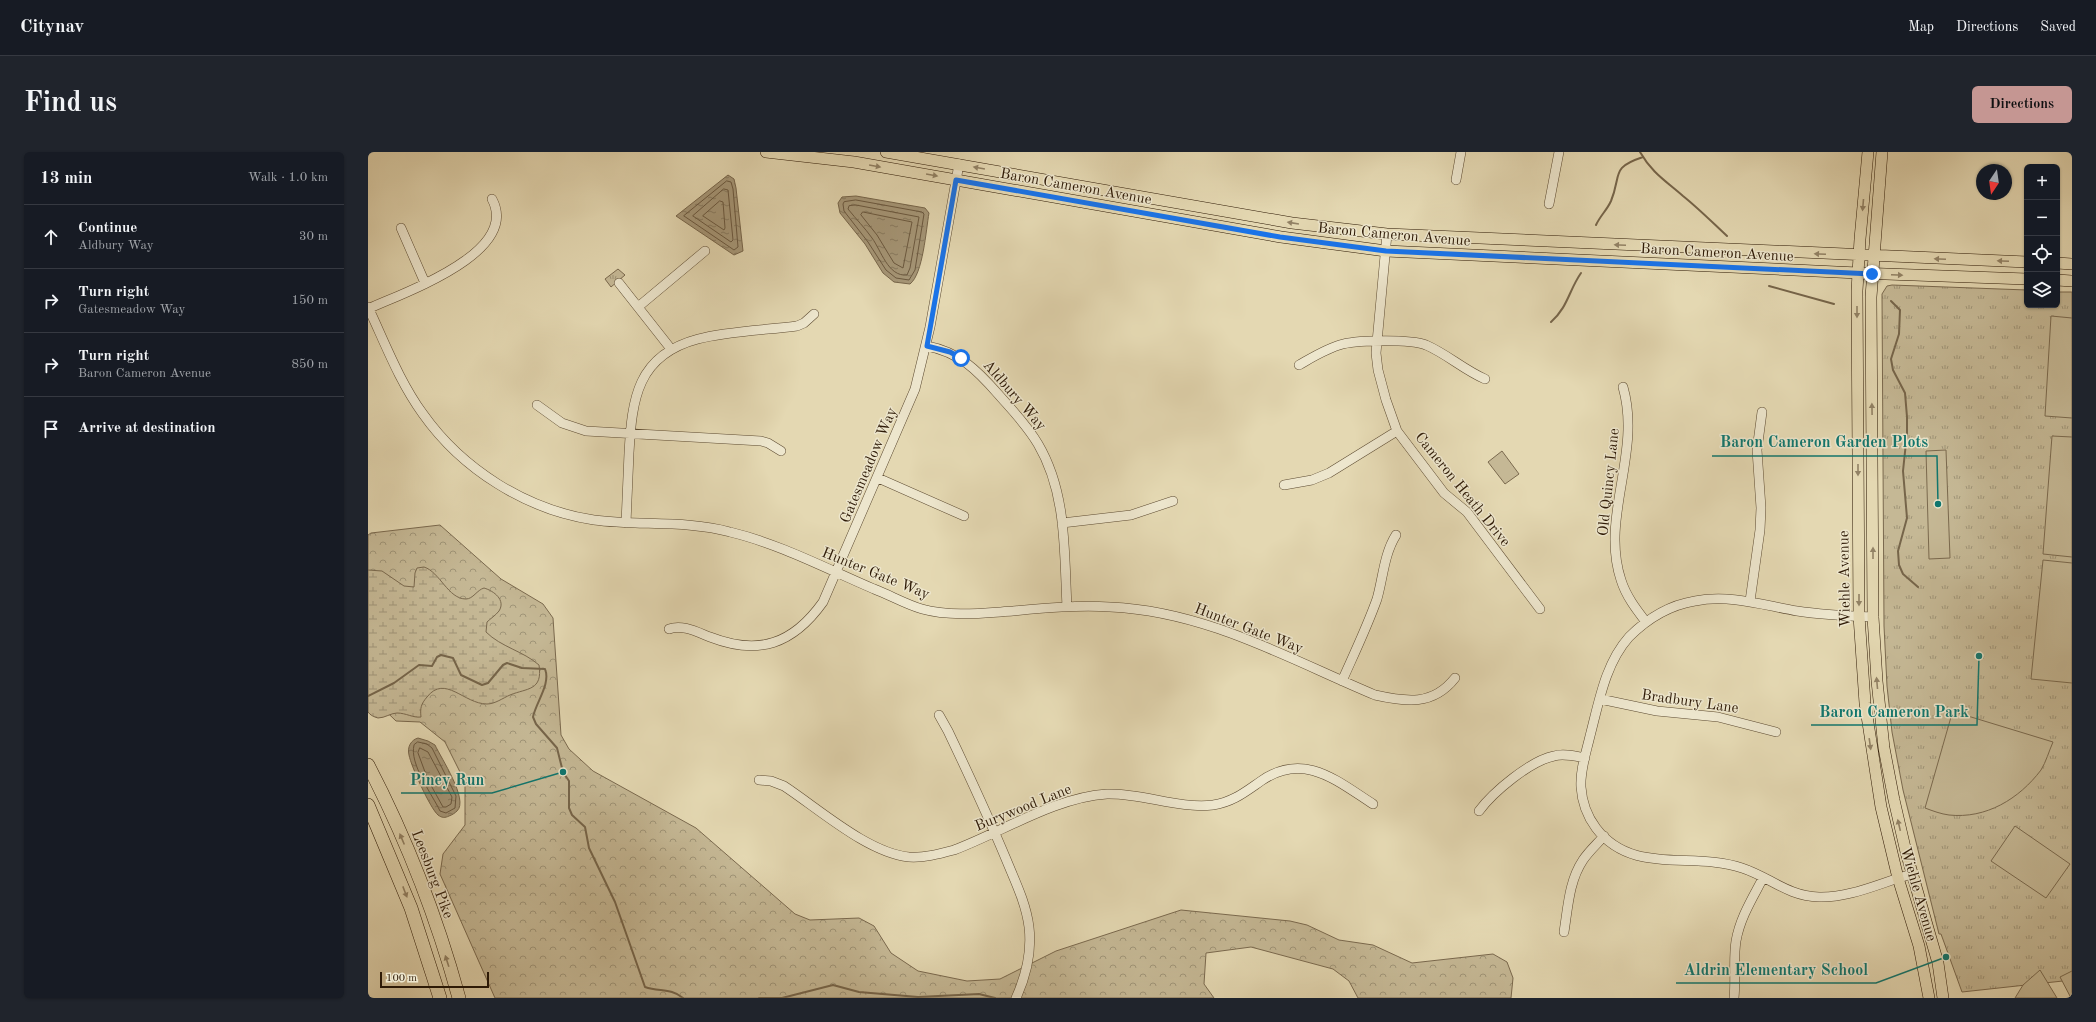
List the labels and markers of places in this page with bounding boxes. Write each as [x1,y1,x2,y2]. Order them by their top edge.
callout: Baron Cameron Garden Plots [1712,428,1937,456]
callout: Baron Cameron Park [1811,697,1977,725]
callout: Piney Run [401,765,492,793]
callout: Aldrin Elementary School [1676,955,1876,983]

